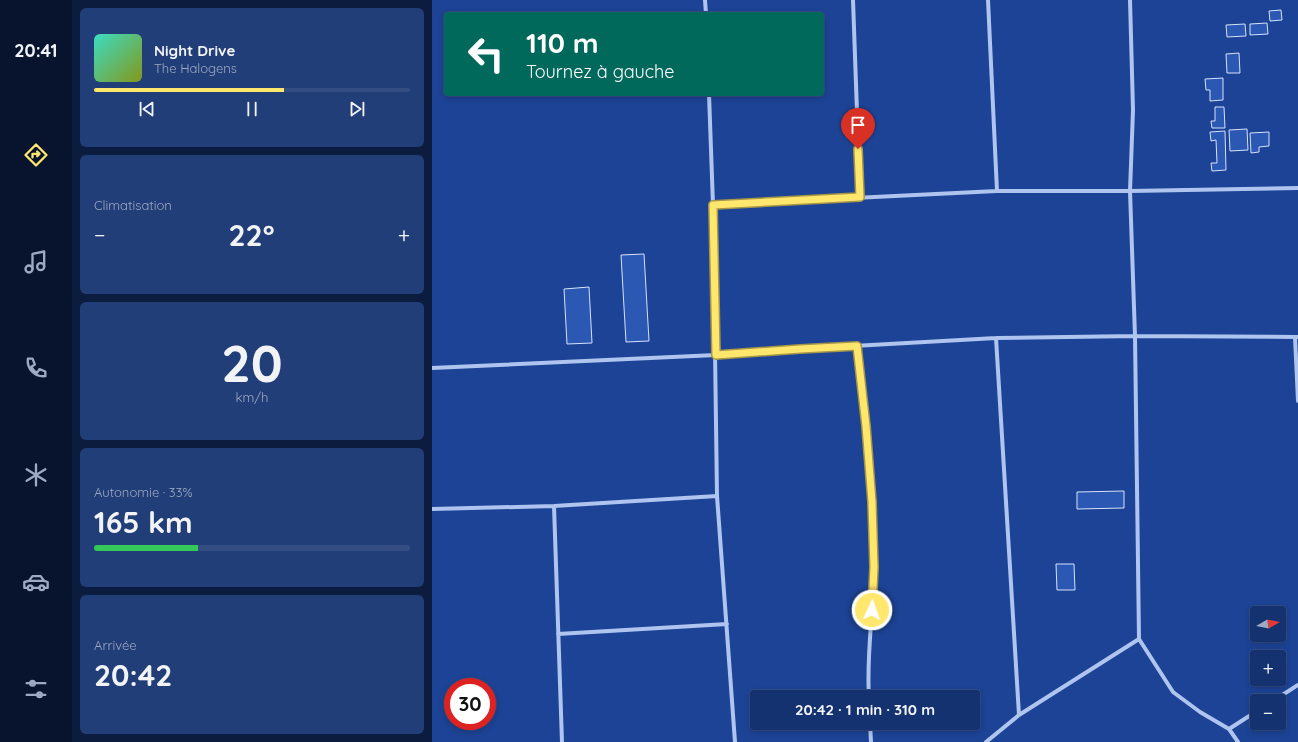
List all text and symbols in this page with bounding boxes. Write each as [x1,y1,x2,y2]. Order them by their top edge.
text: 110 m [526,25,599,60]
icon: left [460,28,512,80]
text: 20:41 [14,39,58,62]
text: Night Drive [154,41,235,60]
text: The Halogens [154,60,237,76]
text: Tournez à gauche [526,60,675,83]
icon: previous [136,98,158,120]
icon: pause [241,98,263,120]
icon: next [346,98,368,120]
pin [841,108,875,149]
icon: arrive [847,114,869,136]
icon: directions [22,141,50,169]
text: Climatisation [94,197,172,213]
text: 22° [229,216,274,254]
text: − [94,221,105,249]
text: + [398,221,410,249]
icon: music [22,248,50,276]
text: 20 [221,330,283,395]
icon: phone [22,354,50,382]
text: km/h [236,389,268,405]
icon: climate [22,461,50,489]
text: Autonomie · 33% [94,484,193,500]
text: 165 km [94,503,193,541]
icon: car [22,568,50,596]
position arrow [851,589,893,631]
north arrow [1250,606,1286,642]
map controls [1250,606,1286,730]
text: Arrivée [94,637,137,653]
button: + [1250,650,1286,686]
text: 20:42 [94,656,172,694]
icon: filters [22,675,50,703]
speed limit sign: 30 [444,678,496,730]
button: − [1250,694,1286,730]
text: 20:42 · 1 min · 310 m [795,700,935,719]

